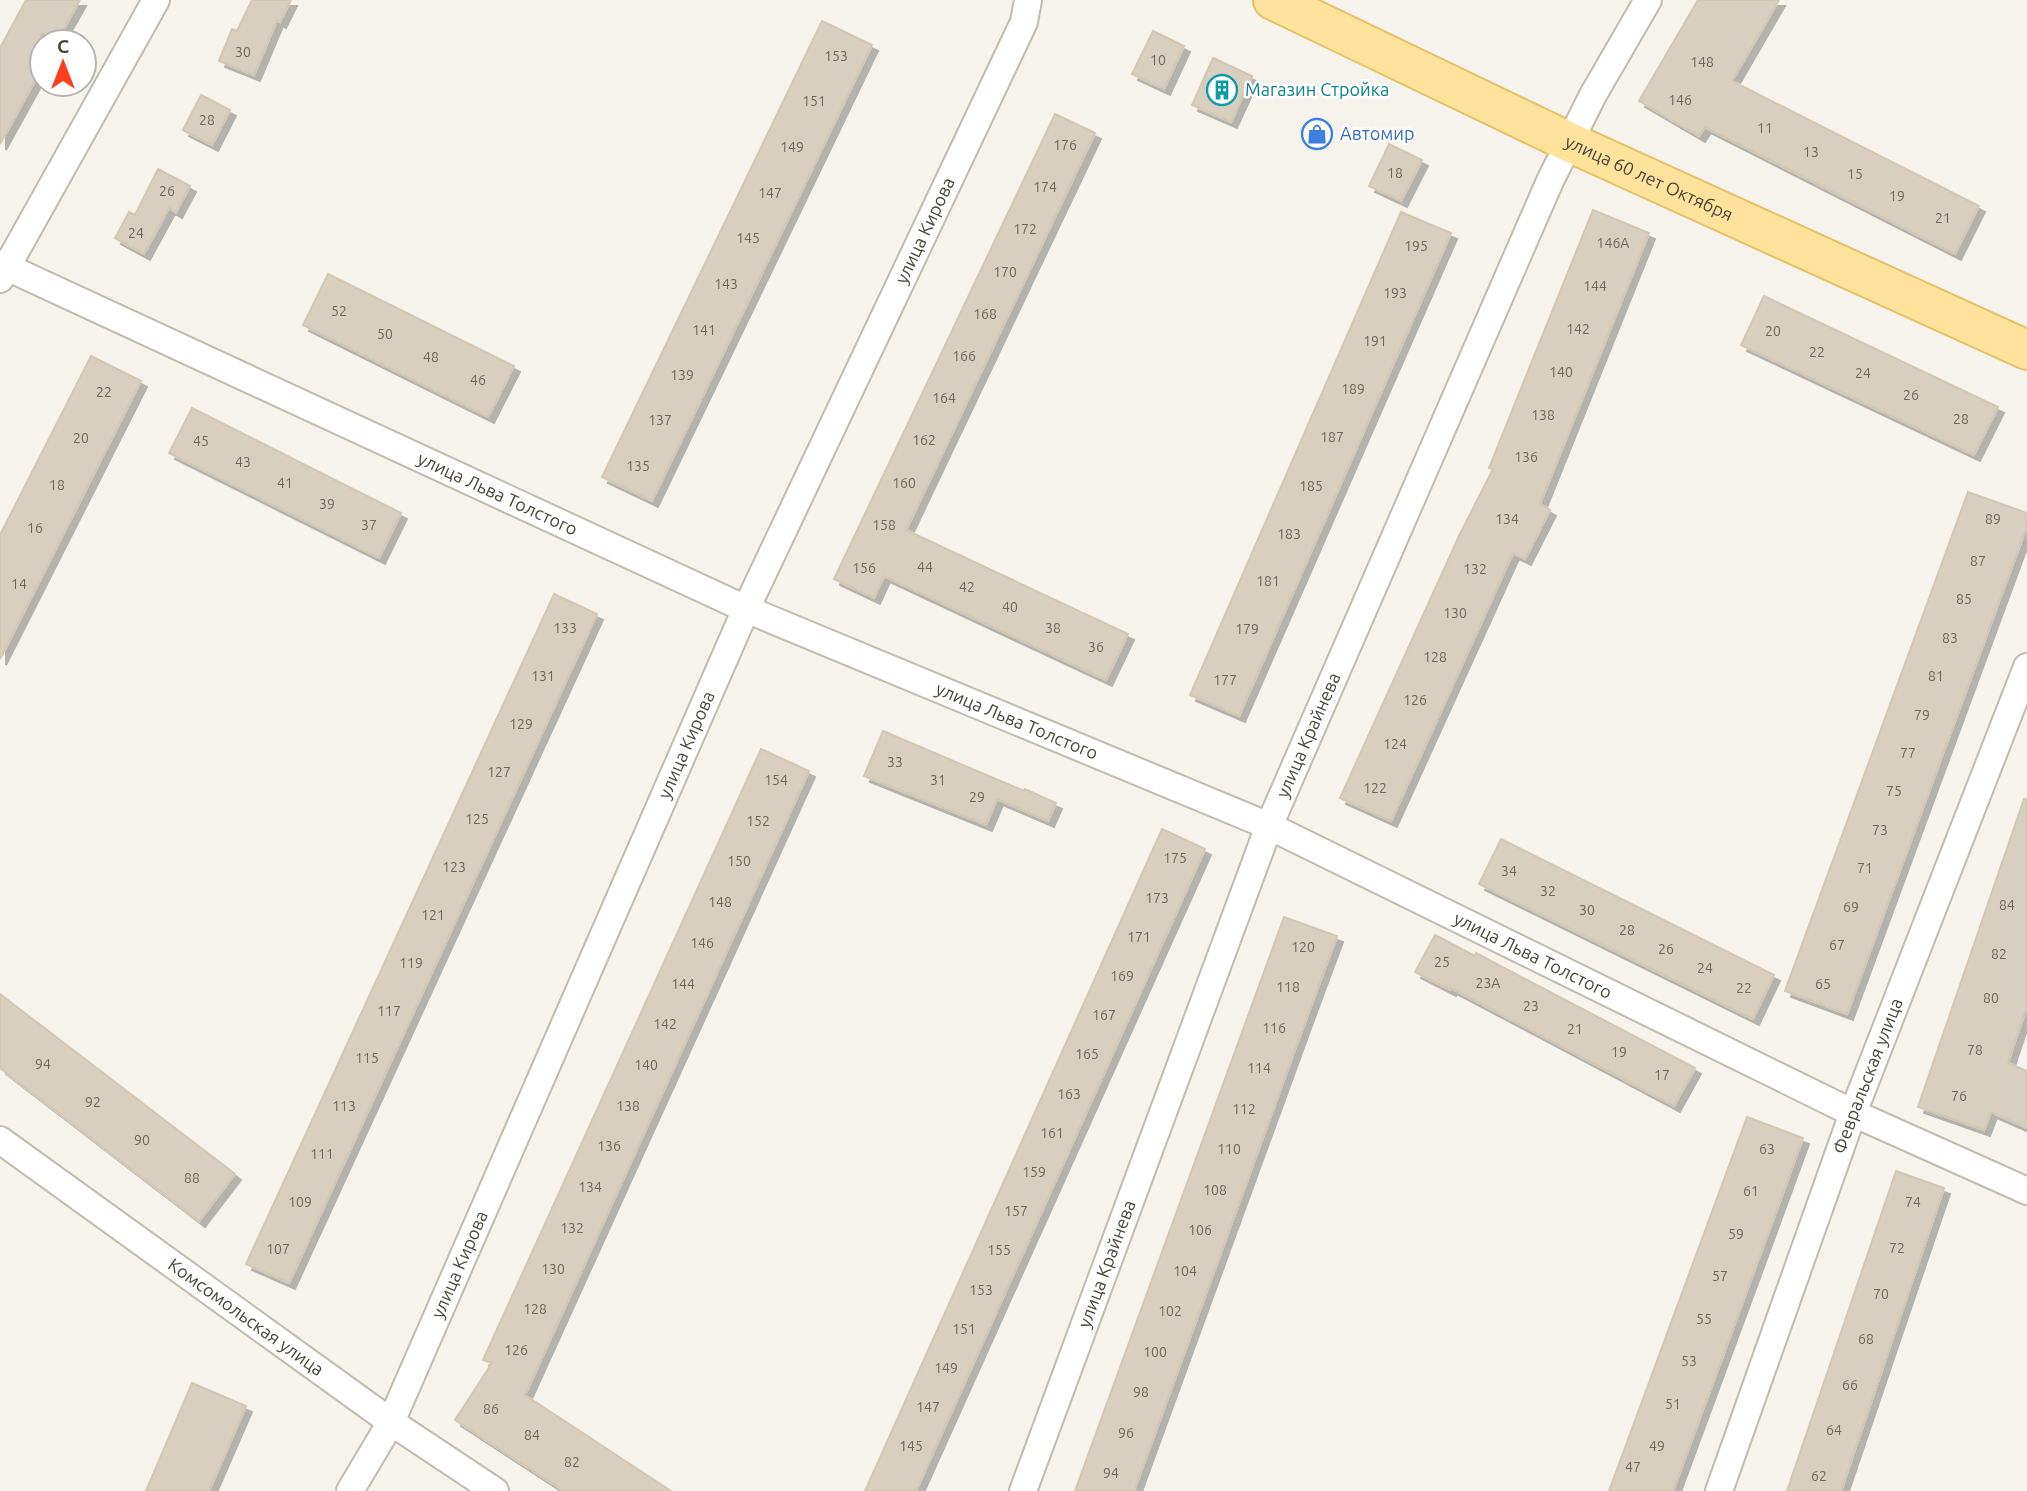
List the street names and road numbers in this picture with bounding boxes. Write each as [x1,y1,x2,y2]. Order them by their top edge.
street label: улица 60 лет Октября [1562,131,1736,224]
street label: улица Кирова [891,174,958,287]
street label: улица Льва Толстого [415,448,581,539]
street label: улица Крайнева [1272,669,1344,801]
street label: улица Льва Толстого [933,678,1101,763]
street label: улица Кирова [653,688,718,801]
street label: улица Льва Толстого [1451,907,1616,1002]
street label: Февральская улица [1828,995,1906,1156]
street label: улица Крайнева [1073,1197,1139,1330]
street label: улица Кирова [427,1207,491,1321]
street label: Комсомольская улица [165,1254,328,1379]

